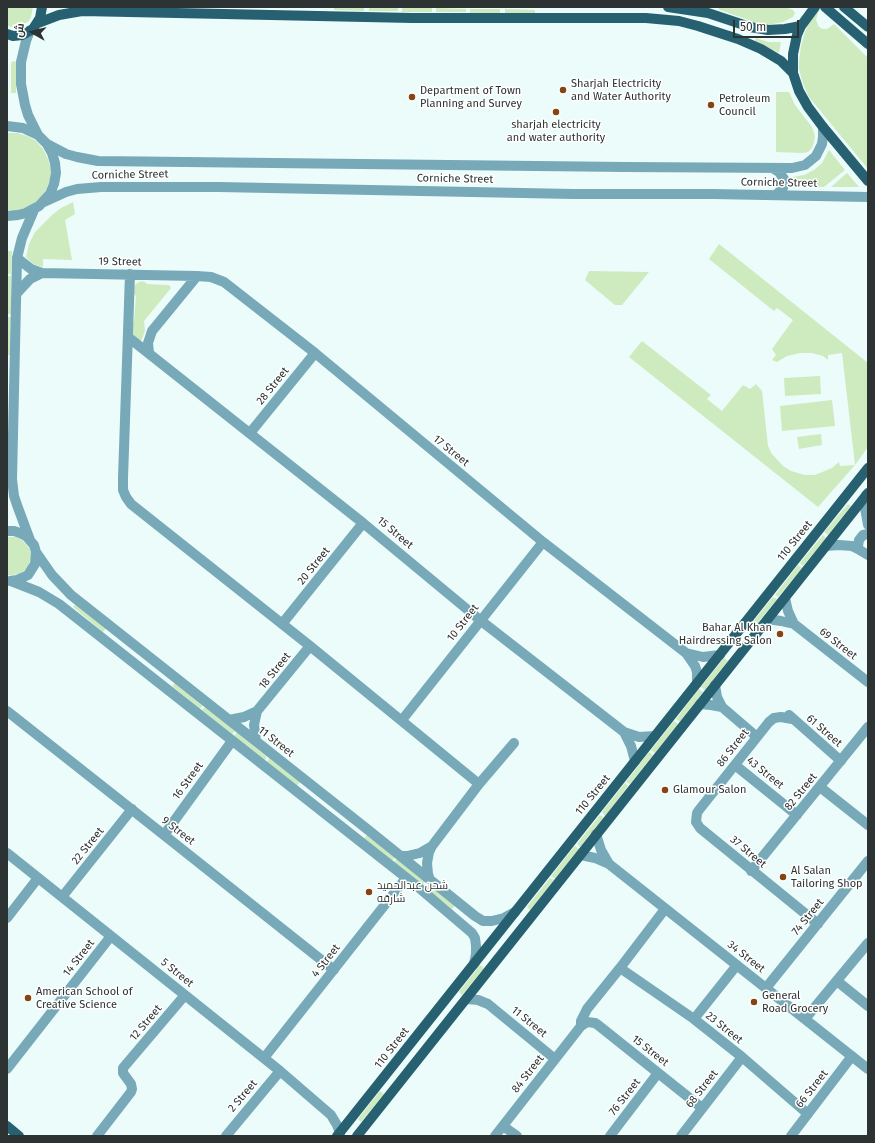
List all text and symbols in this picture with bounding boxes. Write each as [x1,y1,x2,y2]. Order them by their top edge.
north arrow [12,12,52,52]
scale bar [735,12,801,38]
text: 50 m [740,20,766,34]
text: ش [12,22,27,38]
place label: Sharjah Electricity and Water Authority [571,77,671,103]
place label: Department of Town Planning and Survey [420,84,522,110]
marker: Sharjah Electricity and Water Authority [558,85,568,95]
marker: Department of Town Planning and Survey [407,92,417,102]
place label: Petroleum Council [719,92,770,118]
marker: Petroleum Council [706,100,716,110]
marker: sharjah electricity and water authority [551,107,561,117]
place label: sharjah electricity and water authority [507,118,605,144]
street label: Corniche Street [92,168,168,182]
street label: Corniche Street [417,172,493,186]
street label: Corniche Street [741,176,817,190]
street label: 19 Street [98,255,142,269]
street label: 28 Street [254,365,292,407]
street label: 17 Street [430,433,472,469]
street label: 15 Street [374,514,416,552]
street label: 110 Street [775,518,815,564]
street label: 20 Street [295,545,333,587]
street label: 10 Street [444,602,482,644]
place label: Bahar Al Khan Hairdressing Salon [679,621,772,647]
street label: 69 Street [817,625,859,663]
marker: Bahar Al Khan Hairdressing Salon [775,629,785,639]
street label: 18 Street [256,650,294,692]
street label: 61 Street [804,712,844,750]
street label: 11 Street [255,724,297,760]
street label: 86 Street [714,726,752,770]
street label: 43 Street [744,754,786,792]
street label: 16 Street [170,760,206,802]
street label: 82 Street [782,771,820,813]
street label: 110 Street [573,772,613,818]
place label: Glamour Salon [673,783,746,797]
marker: Glamour Salon [660,785,670,795]
street label: 9 Street [159,814,197,848]
street label: 22 Street [69,825,107,867]
street label: 37 Street [727,833,769,871]
place label: Al Salan Tailoring Shop [791,864,863,890]
marker: Al Salan Tailoring Shop [778,872,788,882]
place label: شحن عبدالحميد شارقه [377,879,448,905]
marker: شحن عبدالحميد شارقه [364,887,374,897]
street label: 74 Street [789,896,827,938]
street label: 14 Street [60,937,98,979]
street label: 34 Street [725,938,767,976]
street label: 4 Street [309,942,343,980]
street label: 5 Street [158,956,196,990]
place label: American School of Creative Science [36,985,132,1011]
place label: General Road Grocery [762,989,828,1015]
marker: American School of Creative Science [23,993,33,1003]
marker: General Road Grocery [749,997,759,1007]
street label: 12 Street [127,1002,165,1044]
street label: 11 Street [508,1004,550,1040]
street label: 23 Street [703,1009,745,1047]
street label: 110 Street [372,1025,412,1071]
street label: 15 Street [629,1033,671,1069]
street label: 84 Street [509,1052,547,1096]
street label: 68 Street [683,1067,721,1111]
street label: 66 Street [793,1067,831,1111]
street label: 76 Street [606,1076,644,1118]
street label: 2 Street [226,1077,260,1115]

